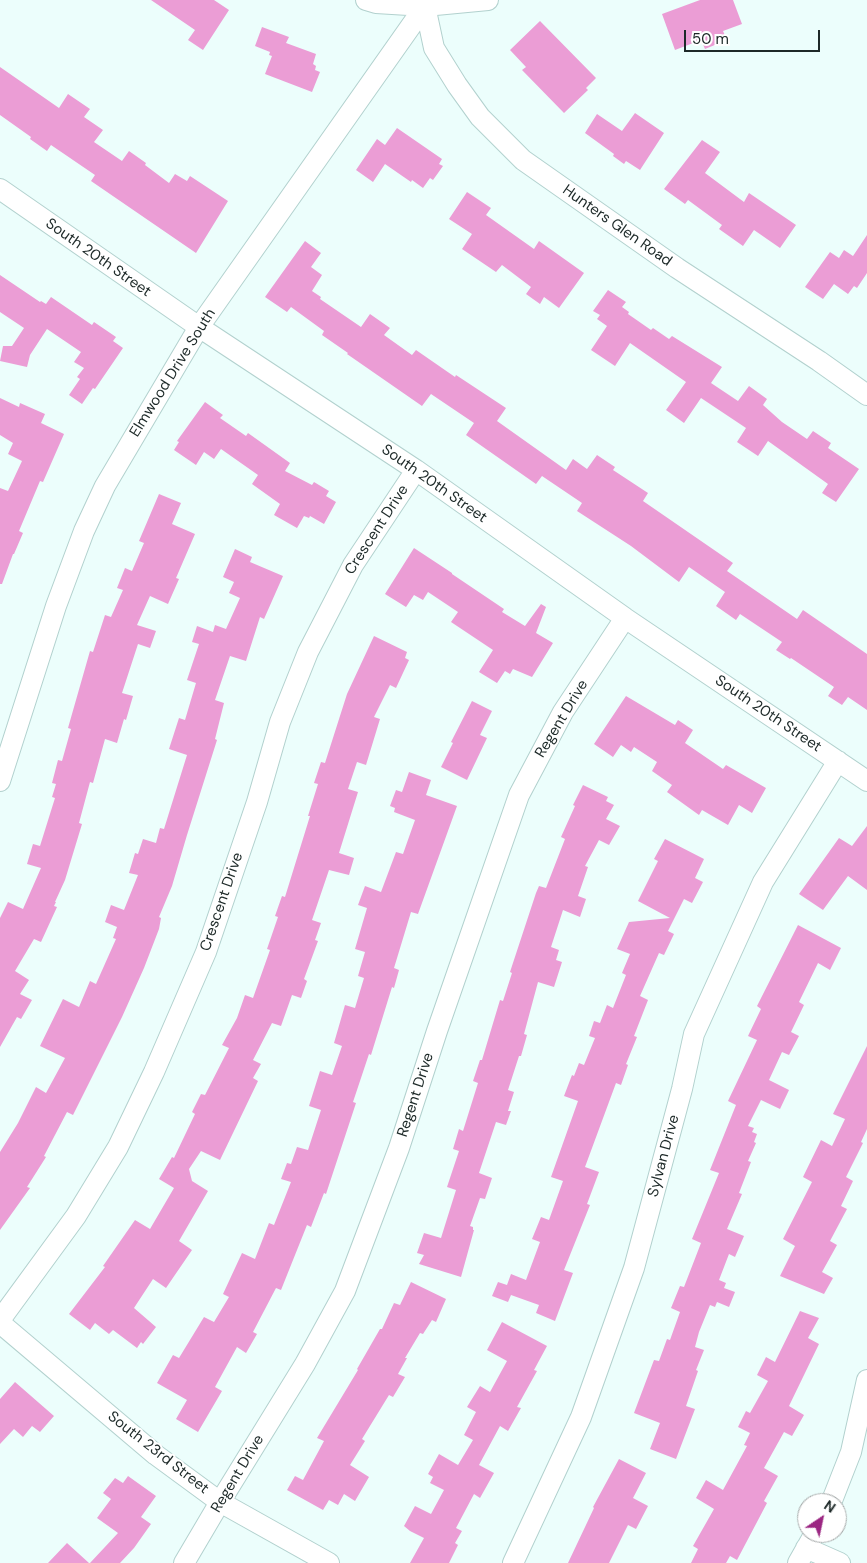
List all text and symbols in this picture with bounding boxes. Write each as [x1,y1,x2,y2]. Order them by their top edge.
scale bar [687,20,823,52]
text: 50 m [692,29,729,49]
street label: Hunters Glen Road [559,182,675,270]
street label: South 20th Street [42,215,154,301]
street label: Elmwood Drive South [126,306,220,440]
street label: South 20th Street [378,441,490,527]
street label: Crescent Drive [341,482,413,578]
street label: South 20th Street [711,672,825,756]
street label: Regent Drive [532,677,592,761]
street label: Crescent Drive [197,850,247,954]
street label: Regent Drive [394,1051,438,1139]
street label: Sylvan Drive [644,1113,684,1199]
street label: South 23rd Street [104,1408,212,1498]
street label: Regent Drive [208,1432,268,1516]
north arrow [797,1493,847,1543]
text: N [821,1496,839,1517]

